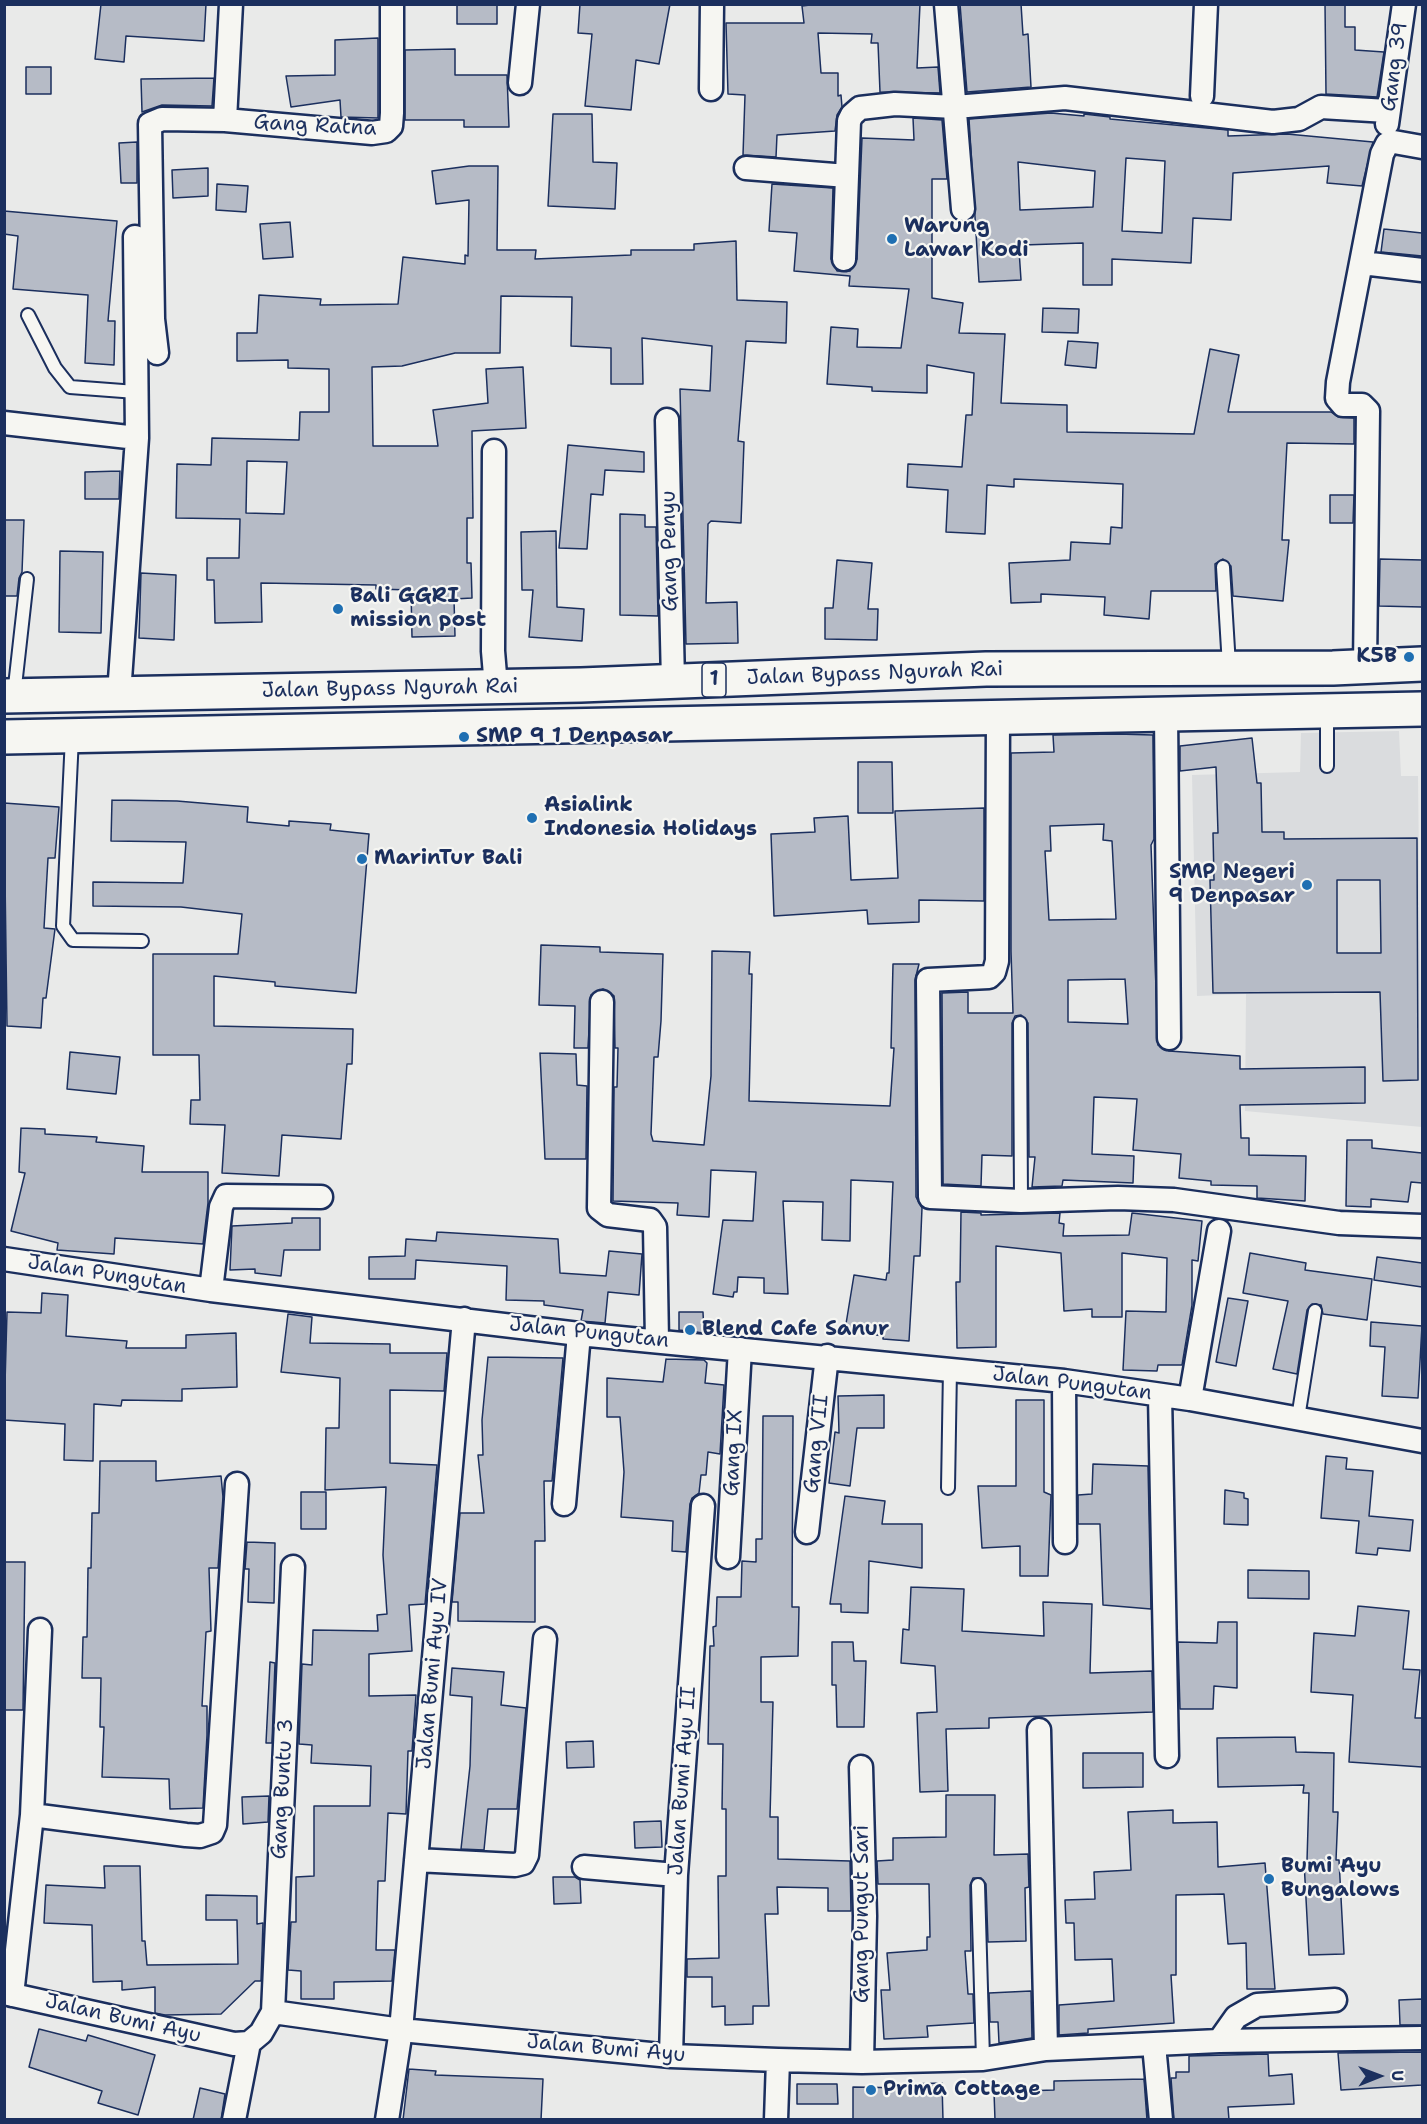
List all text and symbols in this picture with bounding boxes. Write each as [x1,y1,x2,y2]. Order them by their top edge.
street label: Gang 39 [1376,21,1414,113]
street label: Gang Ratna [253,110,377,142]
place label: Warung Lawar Kodi [904,214,1029,264]
marker: Warung Lawar Kodi [885,232,899,246]
street label: Gang Penyu [656,490,684,612]
place label: Bali GGRI mission post [350,584,486,634]
marker: Bali GGRI mission post [331,602,345,616]
place label: K5B [1356,644,1397,670]
marker: K5B [1402,650,1416,664]
street label: Jalan Bypass Ngurah Rai [746,657,1004,691]
road number: 1 [702,663,726,697]
street label: Jalan Bypass Ngurah Rai [261,674,519,704]
place label: SMP 9 1 Denpasar [476,724,673,750]
marker: SMP 9 1 Denpasar [457,730,471,744]
place label: Asialink Indonesia Holidays [544,793,757,843]
marker: Asialink Indonesia Holidays [525,811,539,825]
place label: MarinTur Bali [374,846,523,872]
marker: MarinTur Bali [355,852,369,866]
place label: SMP Negeri 9 Denpasar [1169,860,1295,910]
marker: SMP Negeri 9 Denpasar [1300,878,1314,892]
street label: Jalan Pungutan [26,1250,188,1300]
street label: Jalan Pungutan [508,1312,670,1354]
place label: Blend Cafe Sanur [702,1317,889,1343]
marker: Blend Cafe Sanur [683,1323,697,1337]
street label: Jalan Pungutan [991,1362,1153,1406]
street label: Gang VII [799,1393,835,1495]
street label: Gang IX [719,1409,749,1497]
street label: Jalan Bumi Ayu IV [412,1577,454,1771]
street label: Jalan Bumi Ayu II [664,1685,702,1877]
street label: Gang Buntu 3 [267,1718,299,1860]
street label: Gang Pungut Sari [850,1825,876,2003]
place label: Bumi Ayu Bungalows [1281,1854,1400,1904]
marker: Bumi Ayu Bungalows [1262,1872,1276,1886]
street label: Jalan Bumi Ayu [43,1989,203,2049]
street label: Jalan Bumi Ayu [526,2030,686,2068]
north arrow [1349,2046,1409,2106]
text: U [1387,2070,1408,2081]
place label: Prima Cottage [883,2077,1041,2103]
marker: Prima Cottage [864,2083,878,2097]

